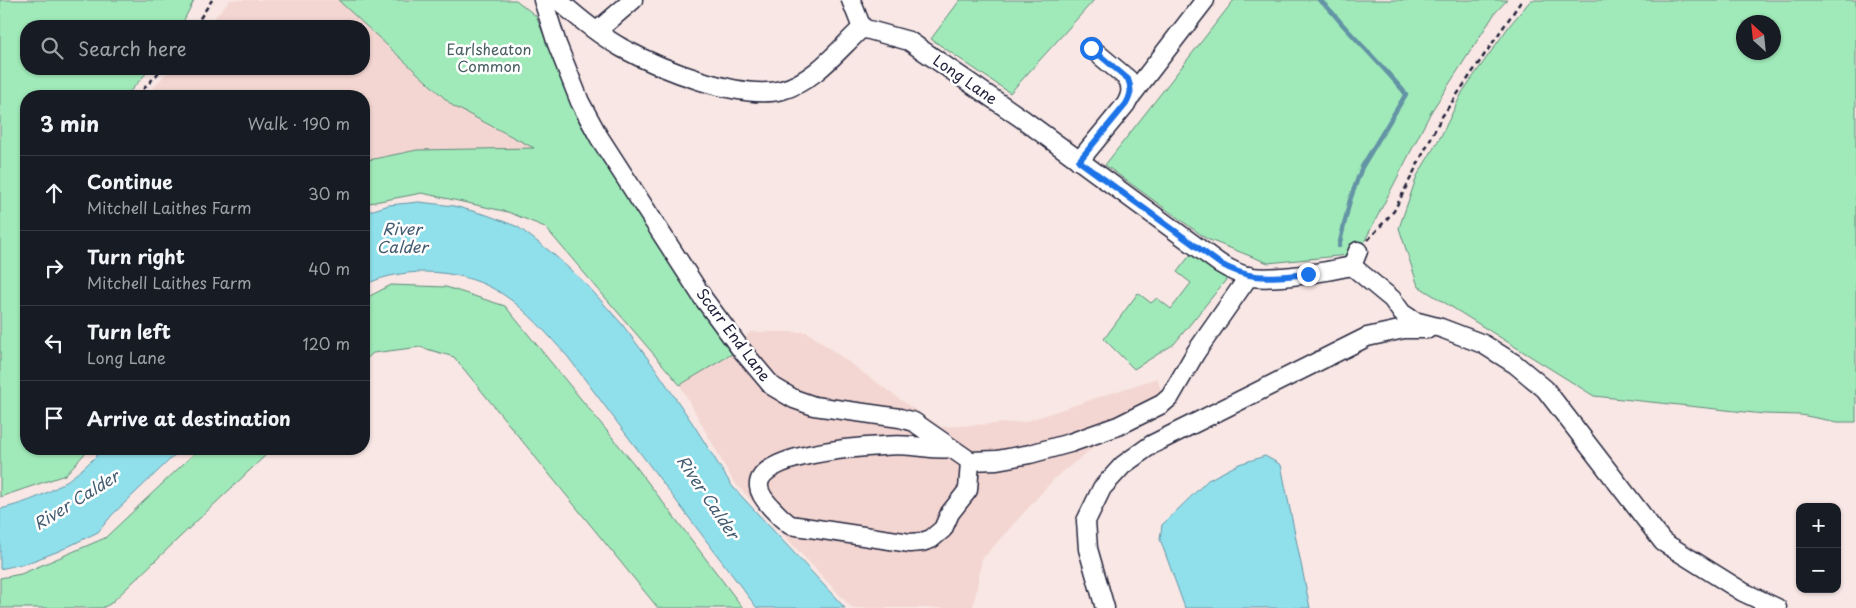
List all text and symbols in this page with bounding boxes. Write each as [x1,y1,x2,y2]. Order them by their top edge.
north arrow [1736,15,1781,60]
search box [20,20,370,75]
icon: search [38,34,66,62]
text: Search here [78,34,187,62]
park label: Earlsheaton Common [447,37,531,77]
route start [1080,37,1103,60]
street label: Long Lane [929,48,1003,109]
text: 3 min [40,107,99,139]
text: Walk · 190 m [248,111,350,135]
text: Continue [87,167,173,195]
icon: ahead [40,179,68,207]
text: 30 m [308,181,350,205]
text: Mitchell Laithes Farm [87,195,251,219]
water label: River Calder [377,216,430,258]
text: Turn right [87,242,185,270]
icon: right [40,254,68,282]
text: 40 m [308,256,350,280]
route end [1297,263,1320,286]
text: Mitchell Laithes Farm [87,270,251,294]
street label: Scarr End Lane [691,283,777,386]
text: Turn left [87,317,171,345]
icon: left [40,329,68,357]
text: 120 m [303,331,350,355]
text: Long Lane [87,345,166,369]
icon: arrive [40,404,68,432]
text: Arrive at destination [87,404,291,432]
water label: River Calder [672,450,747,545]
water label: River Calder [28,462,125,535]
map controls [1796,503,1841,593]
button: + [1796,503,1841,548]
button: − [1796,548,1841,593]

